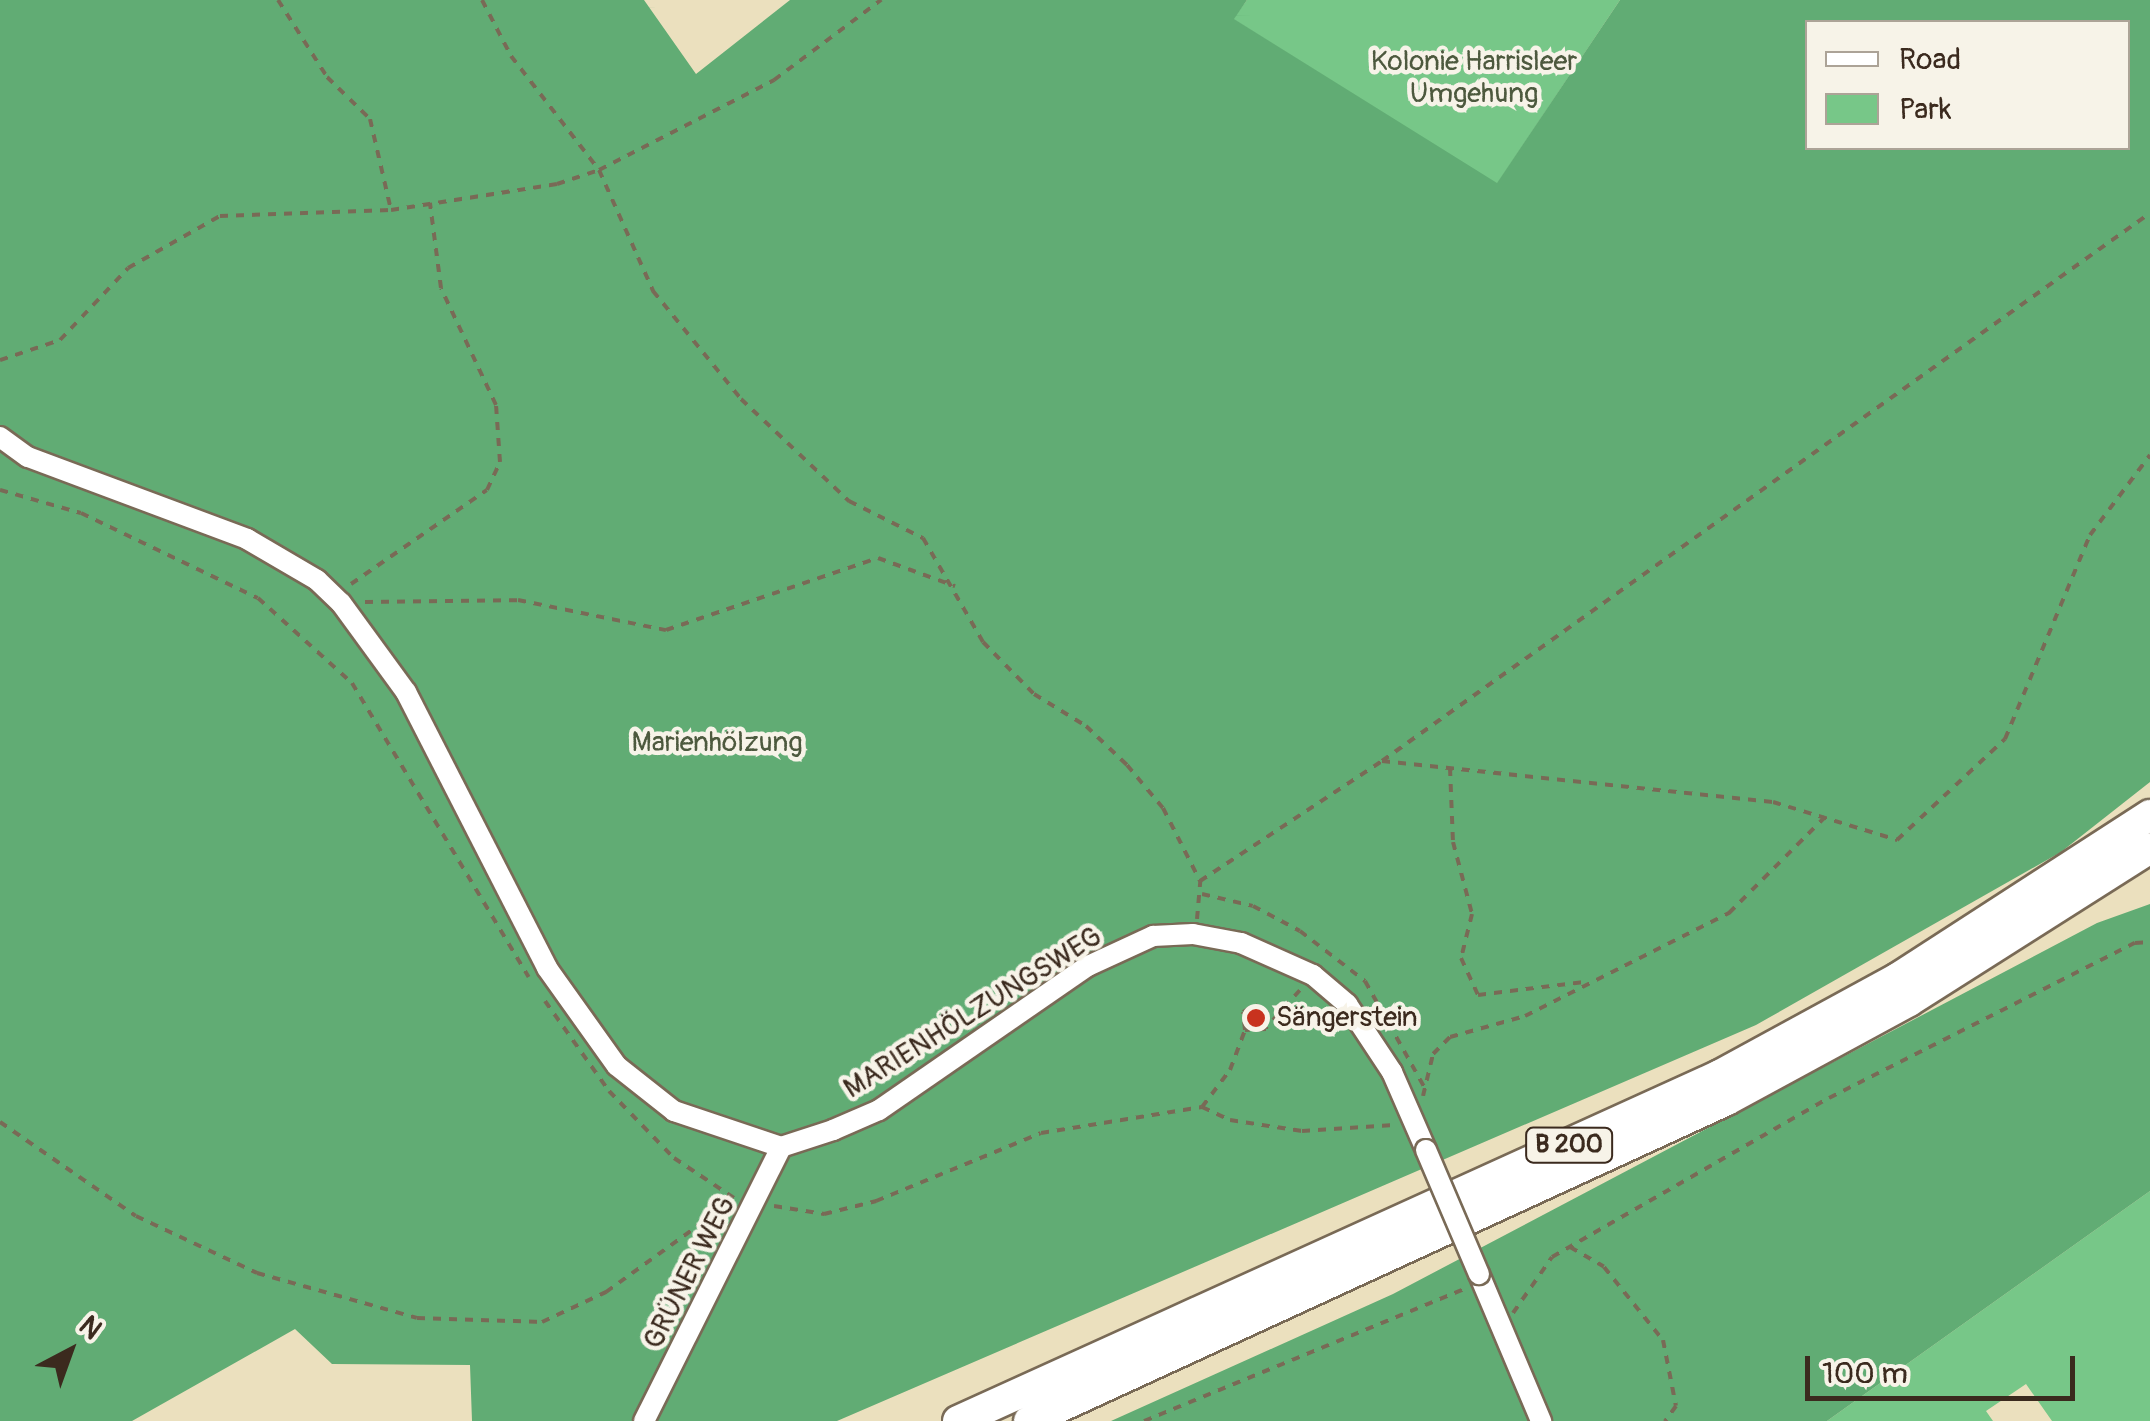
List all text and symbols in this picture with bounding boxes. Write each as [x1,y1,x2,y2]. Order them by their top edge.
legend [1805,20,2130,150]
text: Road [1899,41,1961,78]
park label: Kolonie Harrisleer Umgehung [1371,45,1577,111]
text: Park [1899,91,1952,128]
park label: Marienhölzung [632,726,802,760]
street label: MARIENHÖLZUNGSWEG [838,920,1108,1106]
place label: Sängerstein [1276,1001,1418,1035]
marker: Sängerstein [1245,1007,1267,1029]
road number: B 200 [1524,1125,1614,1165]
street label: GRÜNER WEG [637,1191,743,1355]
north arrow [20,1301,120,1401]
text: N [71,1309,109,1347]
scale bar [1810,1336,2080,1398]
text: 100 m [1822,1355,1908,1392]

